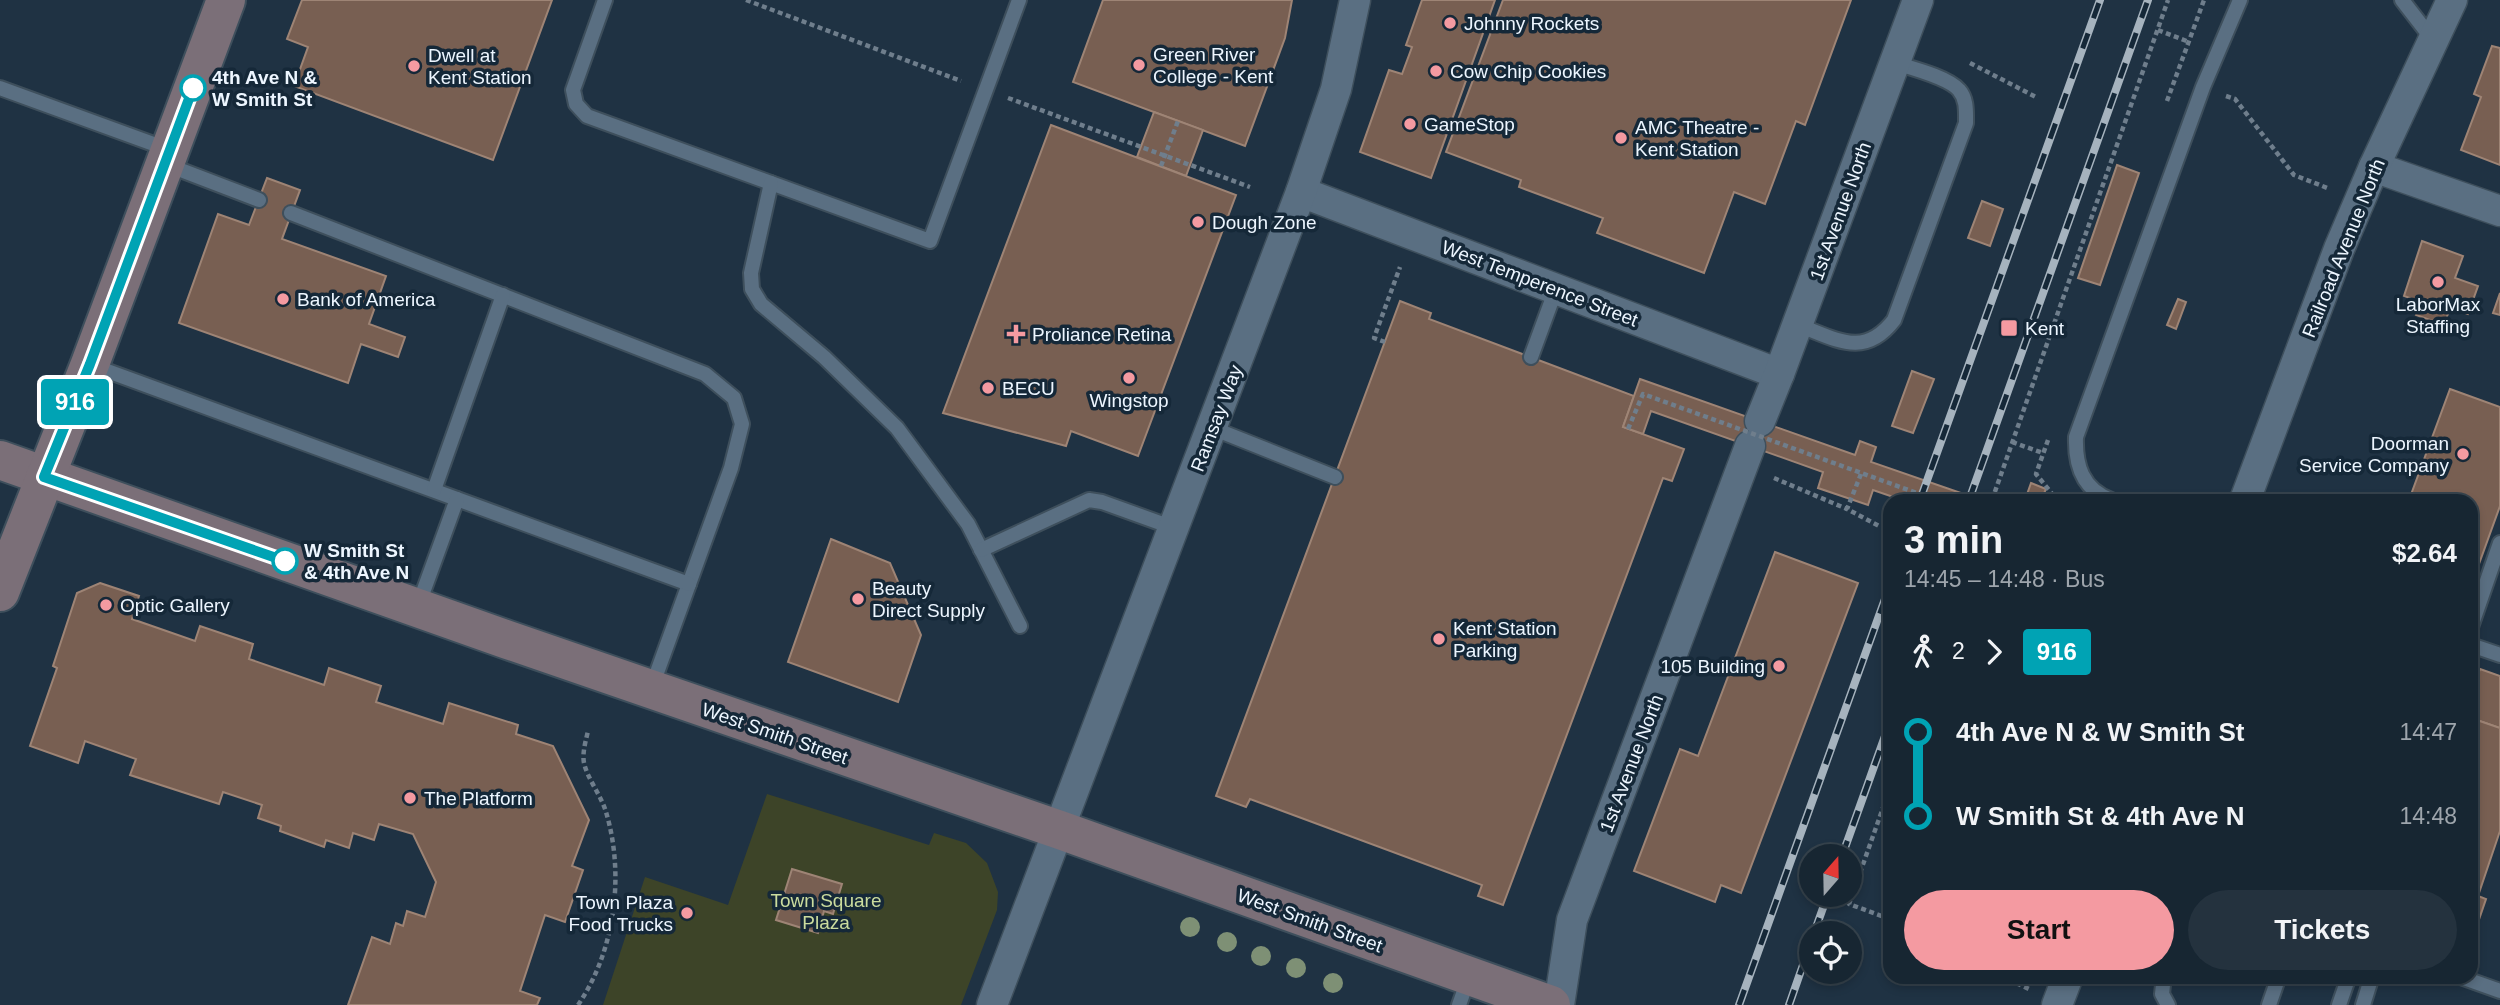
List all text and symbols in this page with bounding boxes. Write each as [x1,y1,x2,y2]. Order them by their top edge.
place label: Johnny Rockets [1464,13,1599,34]
marker: Johnny Rockets [1442,15,1458,31]
place label: Green River College - Kent [1153,44,1274,87]
place label: Dwell at Kent Station [428,45,532,88]
marker: Green River College - Kent [1131,57,1147,73]
marker: Dwell at Kent Station [406,58,422,74]
place label: Cow Chip Cookies [1450,61,1606,82]
marker: Cow Chip Cookies [1428,63,1444,79]
place label: 4th Ave N & W Smith St [212,67,318,110]
marker: 4th Ave N & W Smith St [180,75,206,101]
place label: GameStop [1424,114,1515,135]
marker: GameStop [1402,116,1418,132]
place label: AMC Theatre - Kent Station [1635,117,1759,160]
marker: AMC Theatre - Kent Station [1613,130,1629,146]
street label: 1st Avenue North [1806,139,1875,283]
street label: Railroad Avenue North [2298,156,2389,341]
place label: Dough Zone [1212,212,1317,233]
marker: Dough Zone [1190,214,1206,230]
street label: West Temperence Street [1439,236,1642,331]
marker: LaborMax Staffing [2430,274,2446,290]
place label: Bank of America [297,289,436,310]
marker: Bank of America [275,291,291,307]
place label: LaborMax Staffing [2396,294,2481,337]
marker: Kent [1999,318,2019,338]
place label: Kent [2025,318,2065,339]
marker: Proliance Retina [1006,324,1026,344]
place label: Proliance Retina [1032,324,1172,345]
street label: Ramsay Way [1187,362,1247,474]
marker: Wingstop [1121,370,1137,386]
place label: BECU [1002,378,1055,399]
line badge: 916 [35,379,115,425]
marker: BECU [980,380,996,396]
text: 916 [55,388,95,415]
place label: Wingstop [1089,390,1169,411]
place label: Doorman Service Company [2299,433,2449,476]
marker: Doorman Service Company [2455,446,2471,462]
text: 3 min [1904,519,2003,561]
text: $2.64 [2392,538,2457,568]
place label: W Smith St & 4th Ave N [304,540,409,583]
marker: W Smith St & 4th Ave N [272,548,298,574]
text: 14:45 – 14:48 · Bus [1904,566,2105,592]
place label: Beauty Direct Supply [872,578,985,621]
marker: Beauty Direct Supply [850,591,866,607]
place label: Optic Gallery [120,595,230,616]
marker: Optic Gallery [98,597,114,613]
place label: Kent Station Parking [1453,618,1557,661]
marker: Kent Station Parking [1431,631,1447,647]
icon: walk [1904,633,1942,671]
icon: forward [1975,633,2013,671]
text: 2 [1952,638,1965,664]
text: 916 [2037,638,2077,665]
place label: 105 Building [1660,656,1765,677]
marker: 105 Building [1771,658,1787,674]
street label: 1st Avenue North [1596,692,1667,835]
street label: West Smith Street [699,699,851,768]
text: 4th Ave N & W Smith St [1956,717,2244,747]
text: 14:47 [2399,719,2457,745]
place label: The Platform [424,788,533,809]
marker: The Platform [402,790,418,806]
text: W Smith St & 4th Ave N [1956,801,2244,831]
text: 14:48 [2399,803,2457,829]
north arrow [1799,844,1862,906]
map controls [1799,844,1862,984]
street label: West Smith Street [1234,884,1386,957]
park label: Town Square Plaza [771,890,881,933]
button: Start [1904,890,2174,970]
button: Tickets [2188,890,2457,970]
place label: Town Plaza Food Trucks [568,892,673,935]
marker: Town Plaza Food Trucks [679,905,695,921]
button: locate [1799,921,1862,984]

